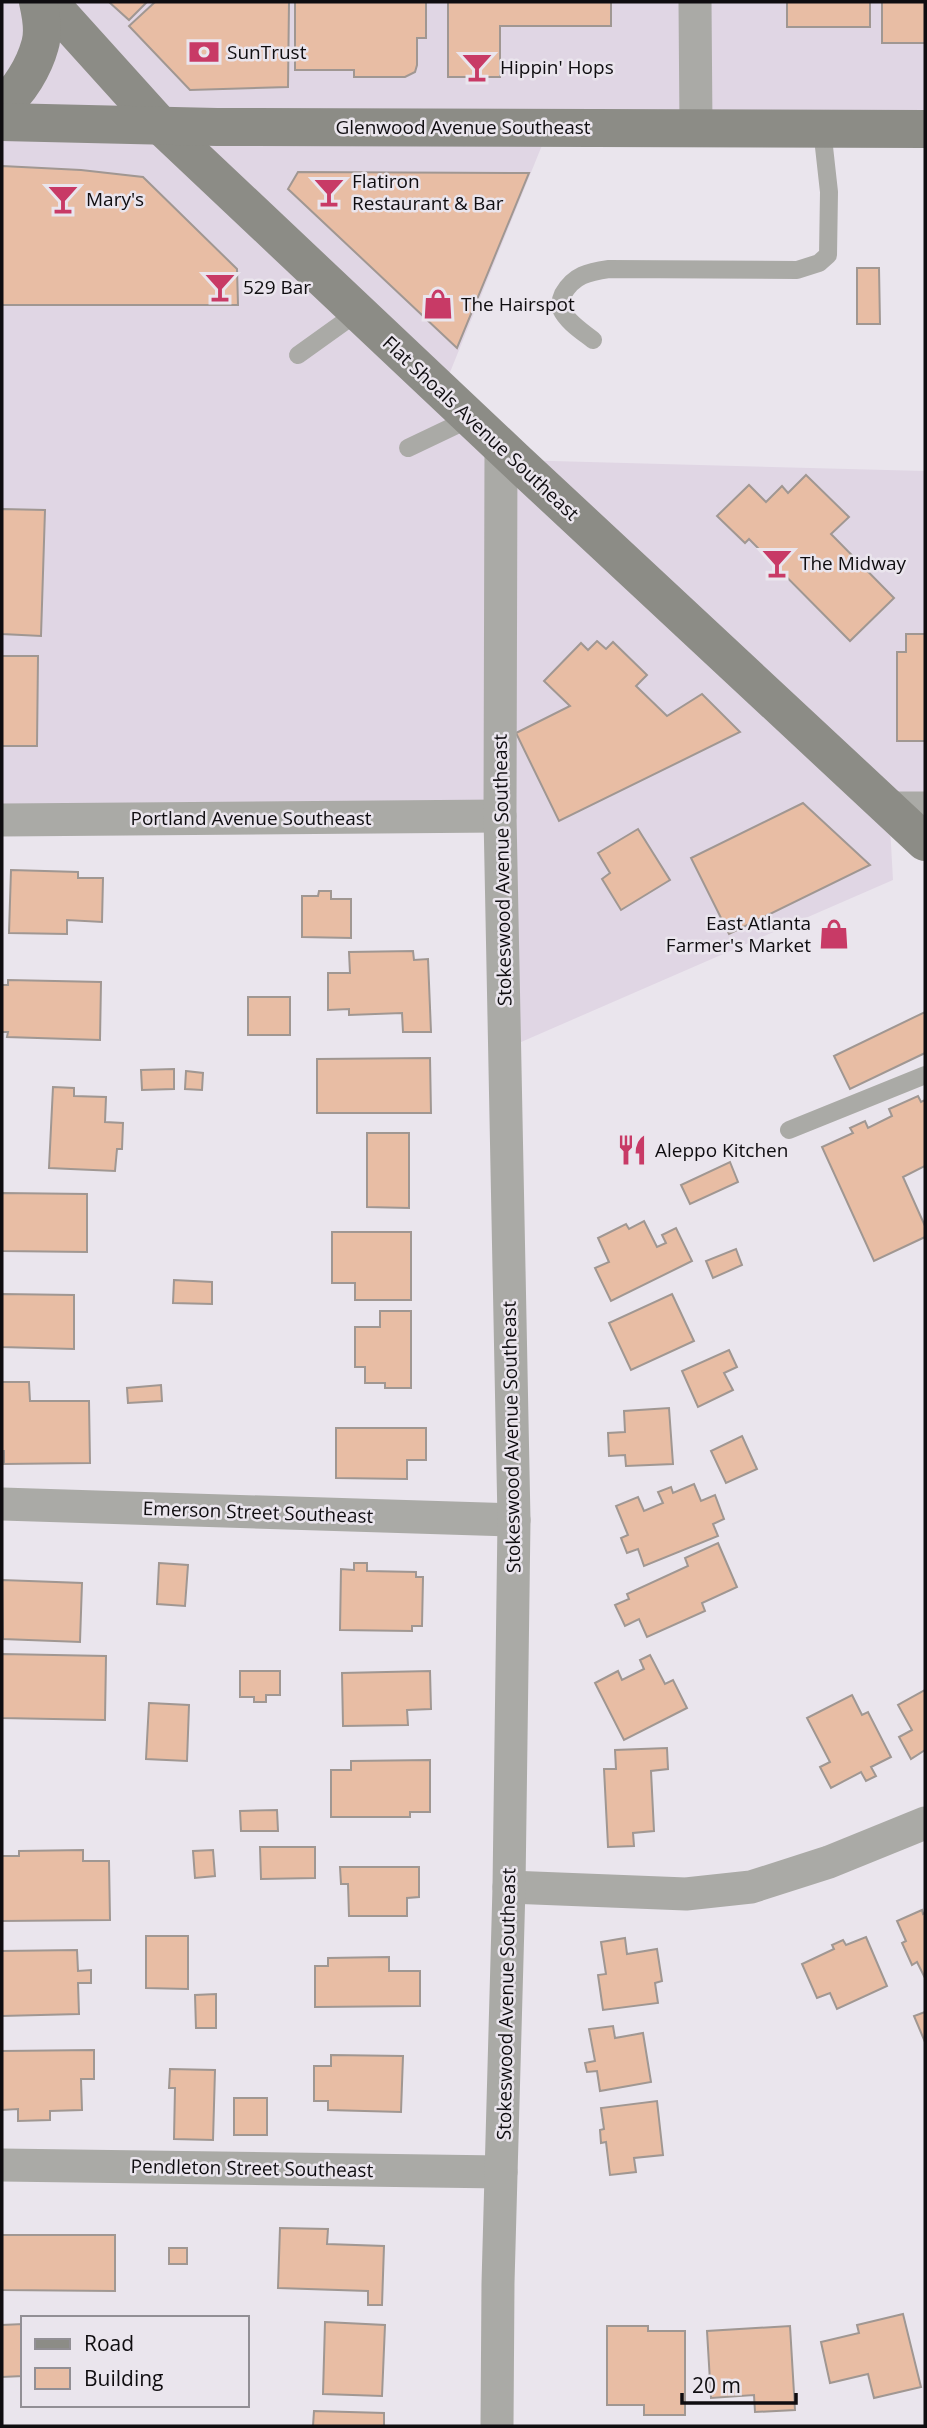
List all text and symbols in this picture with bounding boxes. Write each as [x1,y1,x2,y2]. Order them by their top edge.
bank icon: SunTrust [187,35,221,69]
place label: SunTrust [227,39,307,65]
bar icon: Hippin' Hops [460,50,494,84]
place label: Hippin' Hops [500,54,614,80]
street label: Glenwood Avenue Southeast [335,114,591,140]
place label: Flatiron Restaurant & Bar [352,168,504,216]
bar icon: Flatiron Restaurant & Bar [312,175,346,209]
bar icon: Mary's [46,182,80,216]
place label: Mary's [86,186,144,212]
bar icon: 529 Bar [203,270,237,304]
place label: 529 Bar [243,274,311,300]
shop icon: The Hairspot [421,287,455,321]
place label: The Hairspot [461,291,575,317]
street label: Flat Shoals Avenue Southeast [377,330,585,526]
bar icon: The Midway [760,546,794,580]
place label: The Midway [800,550,907,576]
street label: Stokeswood Avenue Southeast [487,733,517,1006]
street label: Portland Avenue Southeast [130,805,372,831]
place label: East Atlanta Farmer's Market [666,910,811,958]
shop icon: East Atlanta Farmer's Market [817,917,851,951]
restaurant icon: Aleppo Kitchen [615,1133,649,1167]
place label: Aleppo Kitchen [655,1137,788,1163]
street label: Stokeswood Avenue Southeast [496,1300,526,1573]
street label: Emerson Street Southeast [142,1495,374,1529]
street label: Stokeswood Avenue Southeast [491,1867,521,2140]
street label: Pendleton Street Southeast [130,2153,374,2183]
legend [21,2316,248,2407]
text: Road [84,2329,134,2357]
scale bar [682,2362,796,2406]
text: Building [84,2364,163,2392]
text: 20 m [692,2371,741,2399]

